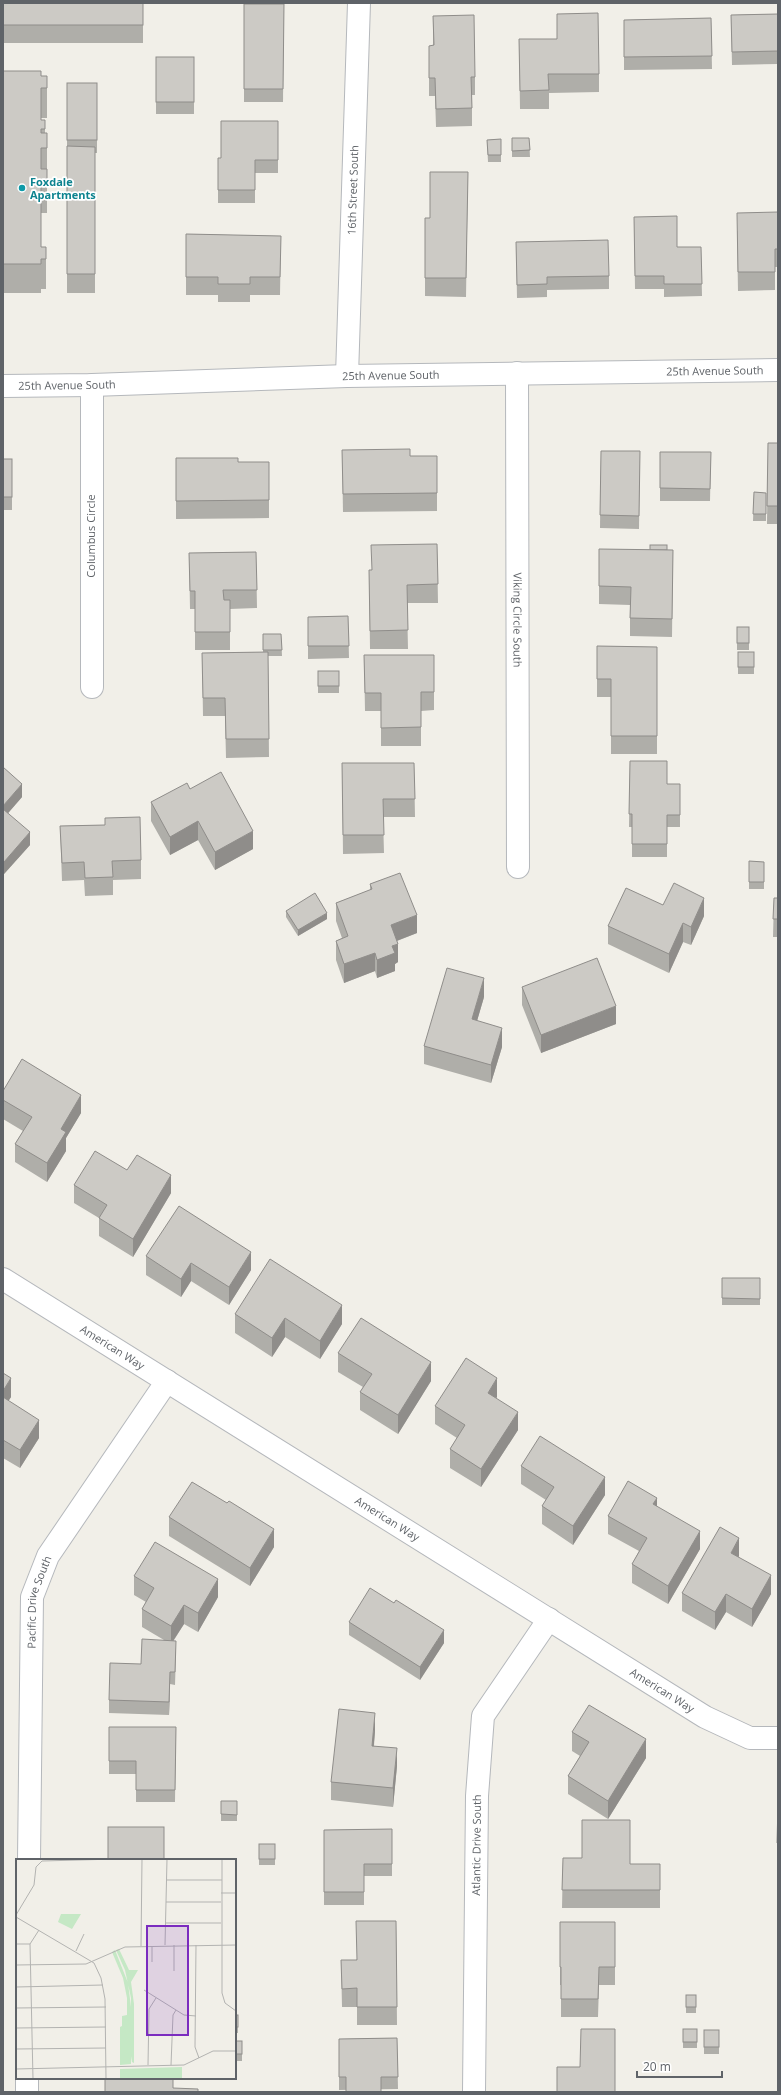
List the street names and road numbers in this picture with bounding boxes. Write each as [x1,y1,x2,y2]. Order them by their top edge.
street label: 16th Street South [344,145,361,235]
street label: 25th Avenue South [666,362,764,379]
street label: 25th Avenue South [342,367,440,383]
street label: 25th Avenue South [18,376,116,393]
street label: Columbus Circle [83,494,98,578]
street label: Viking Circle South [510,573,526,667]
street label: American Way [78,1321,148,1373]
street label: American Way [352,1493,423,1544]
street label: Pacific Drive South [23,1553,54,1649]
street label: American Way [627,1664,698,1716]
street label: Atlantic Drive South [468,1794,484,1896]

